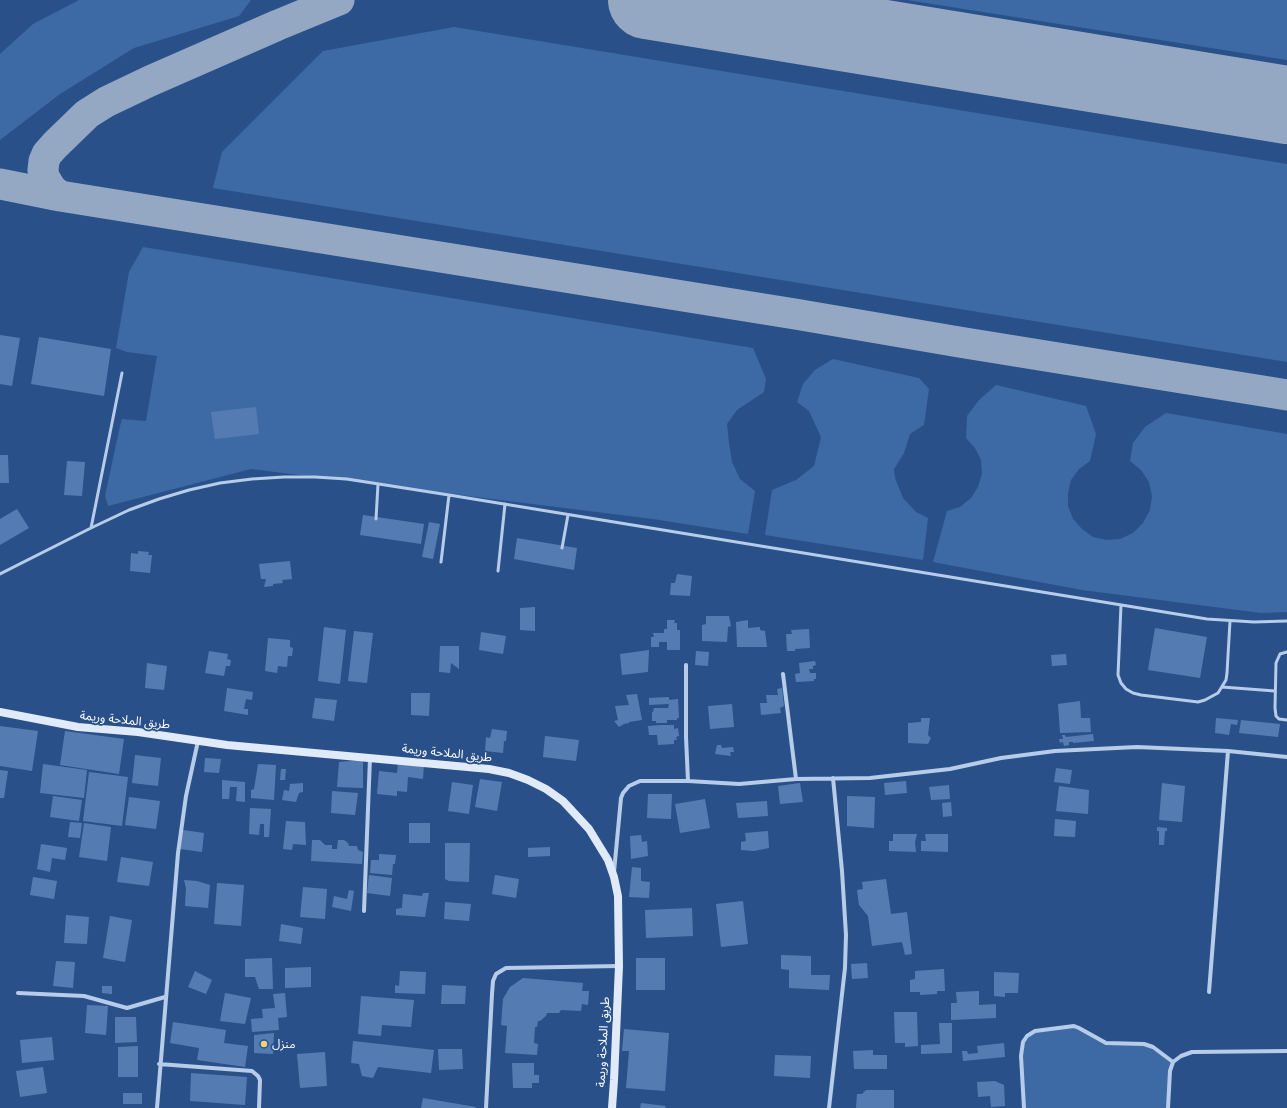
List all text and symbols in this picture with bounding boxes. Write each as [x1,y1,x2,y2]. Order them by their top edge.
street label: طريق الملاحة وريمة [79,708,171,732]
street label: طريق الملاحة وريمة [401,741,493,765]
street label: طريق الملاحة وريمة [593,996,613,1088]
place label: منزل [272,1037,296,1051]
marker: منزل [259,1039,269,1049]

